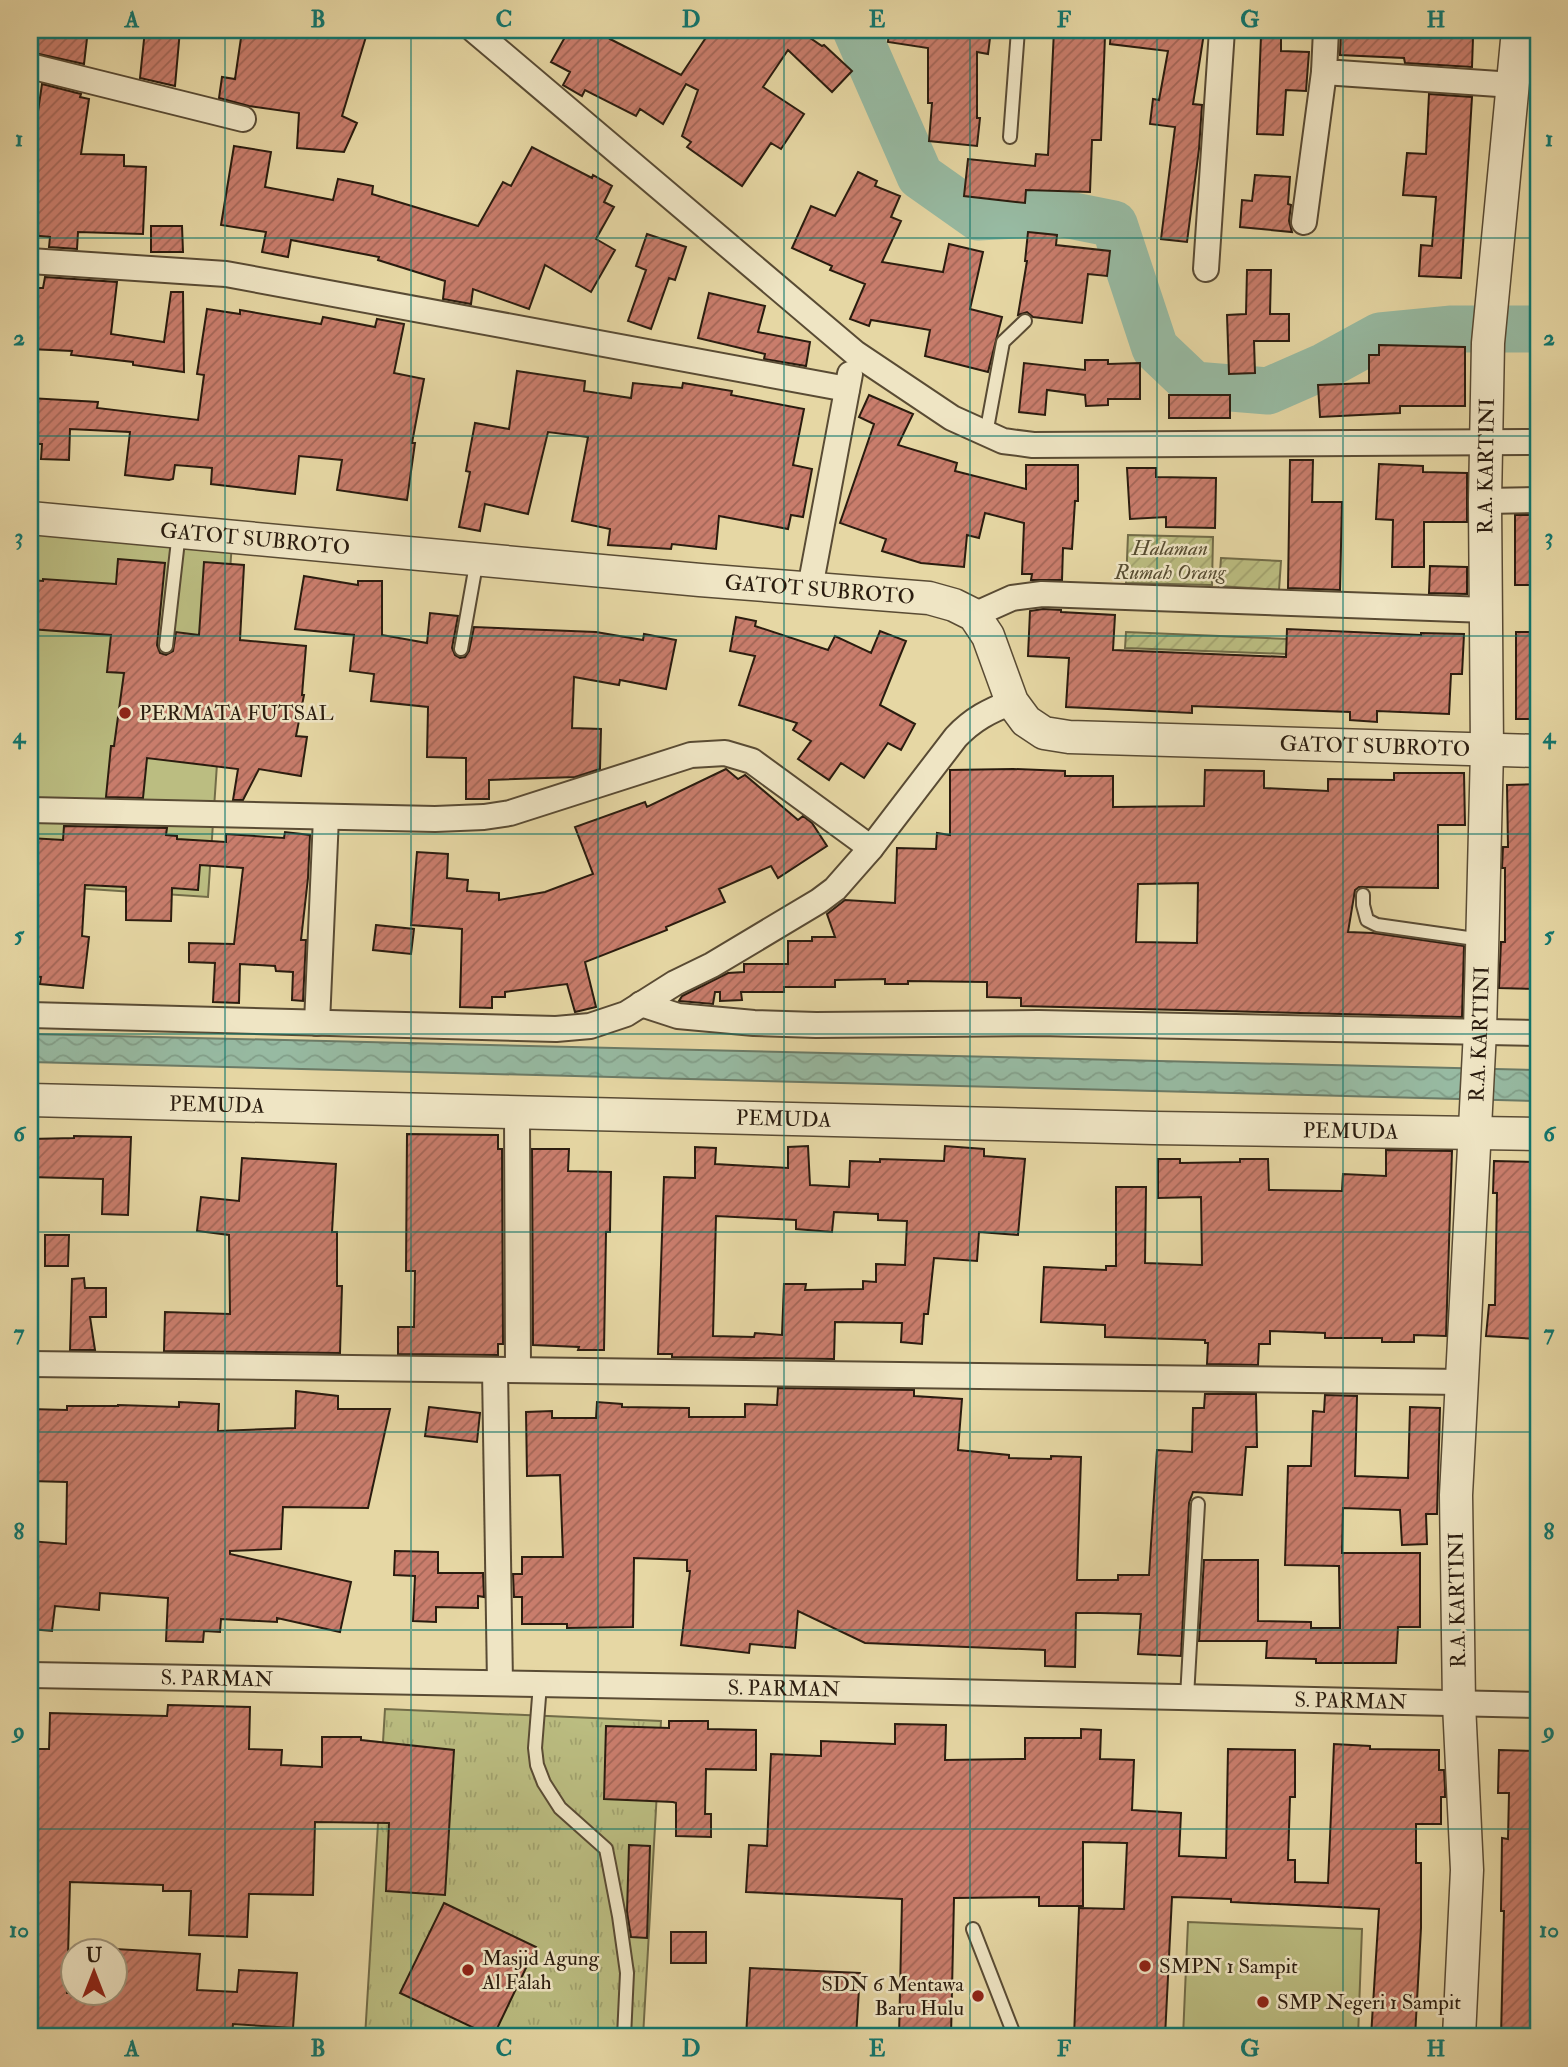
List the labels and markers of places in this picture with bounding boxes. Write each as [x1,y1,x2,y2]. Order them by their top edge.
place label: PERMATA FUTSAL [139,700,334,727]
marker: PERMATA FUTSAL [117,705,133,721]
place label: Masjid Agung Al Falah [481,1945,600,1996]
place label: SMPN 1 Sampit [1159,1953,1298,1980]
marker: SMPN 1 Sampit [1137,1958,1153,1974]
marker: Masjid Agung Al Falah [460,1962,476,1978]
place label: SDN 6 Mentawa Baru Hulu [821,1971,964,2022]
marker: SDN 6 Mentawa Baru Hulu [970,1988,986,2004]
place label: SMP Negeri 1 Sampit [1277,1989,1461,2016]
marker: SMP Negeri 1 Sampit [1255,1994,1271,2010]

